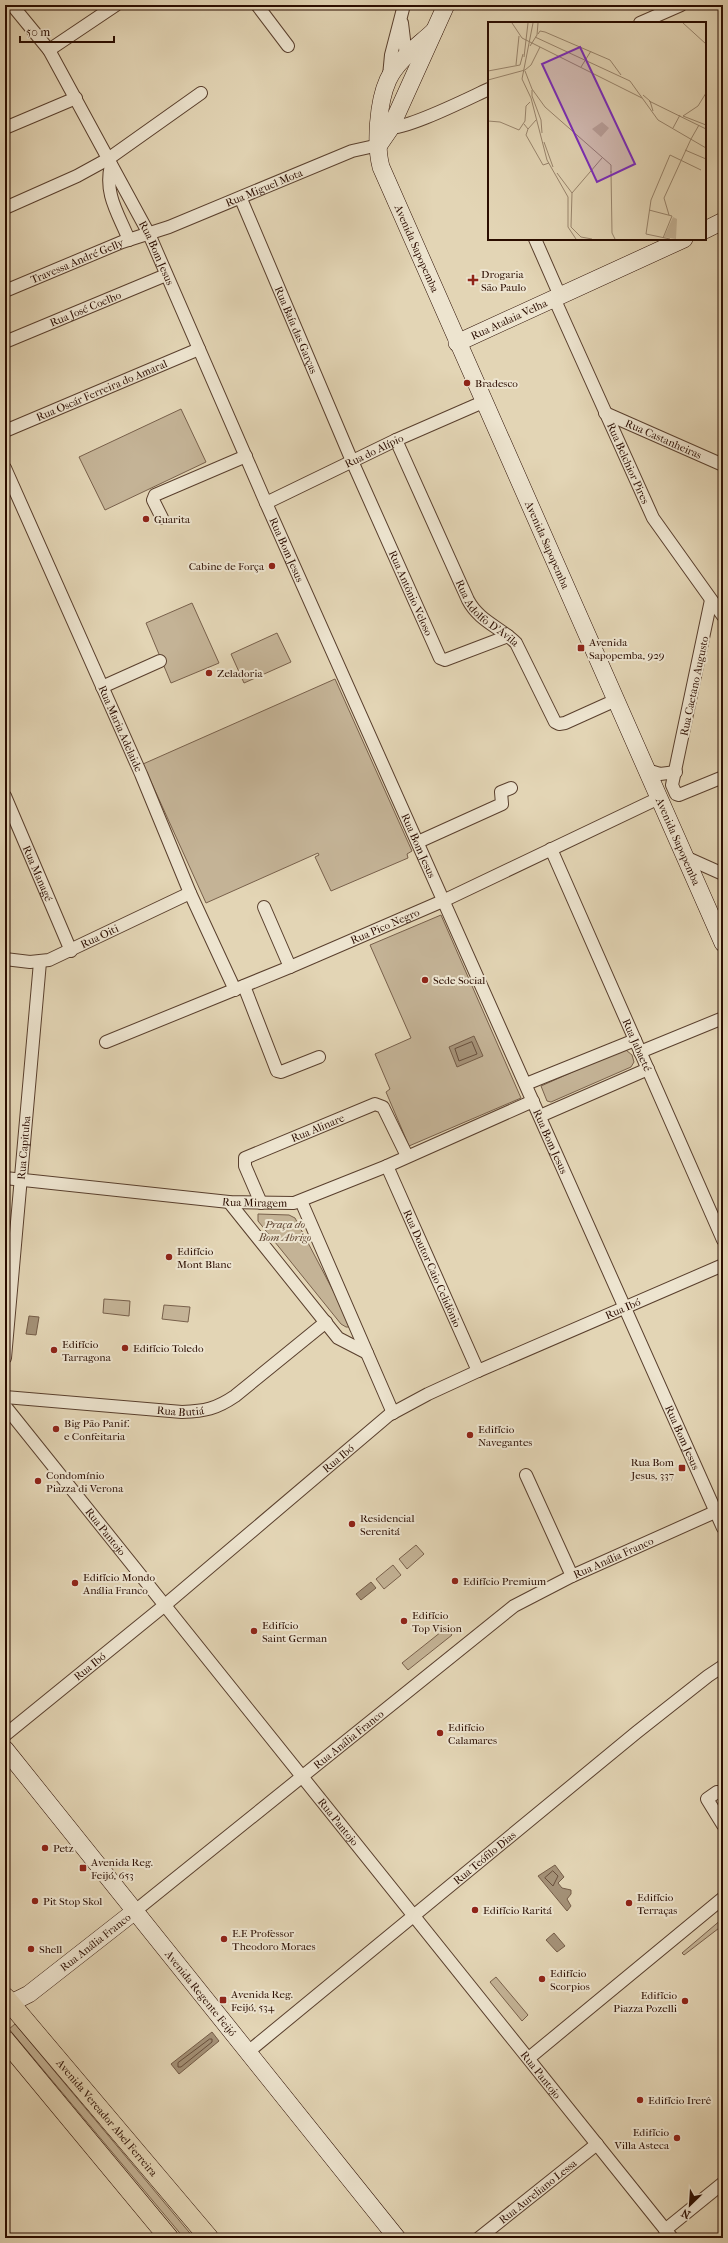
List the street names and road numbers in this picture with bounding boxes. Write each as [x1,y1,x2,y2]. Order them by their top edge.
street label: Rua Miguel Mota [224,166,305,210]
street label: Avenida Sapopemba [391,202,442,295]
street label: Rua Bom Jesus [136,218,176,287]
street label: Travessa André Gelly [29,236,127,287]
street label: Rua Baía das Garças [272,284,320,376]
street label: Rua José Coelho [48,288,124,330]
street label: Rua Atalaia Velha [469,296,550,343]
street label: Rua Oscár Ferreira do Amaral [34,357,169,424]
street label: Rua Castanheiras [623,417,704,462]
street label: Rua Belchior Pires [604,421,652,506]
street label: Rua do Alípio [343,431,406,471]
street label: Avenida Sapopemba [522,498,572,592]
street label: Rua Bom Jesus [266,515,306,584]
street label: Rua Antônio Veloso [386,548,435,638]
street label: Rua Adolfo D'Ávila [453,578,522,650]
street label: Rua Caetano Augusto [678,635,712,737]
street label: Rua Maria Adelaide [95,683,145,774]
street label: Avenida Sapopemba [652,795,703,888]
street label: Rua Bom Jesus [398,811,438,880]
street label: Rua Managé [20,844,55,904]
street label: Rua Pico Negro [349,906,422,947]
street label: Rua Oiti [78,922,121,951]
street label: Rua Jabaeté [619,1017,654,1074]
street label: Rua Bom Jesus [530,1107,570,1176]
street label: Rua Alinare [289,1111,347,1145]
street label: Rua Capituba [15,1114,33,1180]
street label: Rua Miragem [221,1195,288,1210]
street label: Rua Doutor Caio Celidônio [400,1208,464,1330]
street label: Rua Ibó [603,1295,643,1322]
street label: Rua Bom Jesus [662,1403,702,1472]
street label: Rua Butiá [156,1404,206,1419]
street label: Rua Ibó [320,1441,357,1476]
street label: Rua Pantojo [82,1506,129,1559]
street label: Rua Anália Franco [571,1534,656,1582]
street label: Rua Ibó [71,1650,109,1683]
street label: Rua Anália Franco [311,1707,387,1772]
street label: Rua Pantojo [315,1796,361,1849]
street label: Rua Teófilo Dias [451,1829,518,1887]
street label: Rua Anália Franco [58,1911,134,1974]
street label: Avenida Regente Feijó [161,1947,239,2039]
street label: Rua Pantojo [518,2049,564,2102]
street label: Avenida Vereador Abel Ferreira [53,2056,160,2180]
street label: Rua Aureliano Lessa [496,2156,580,2227]

